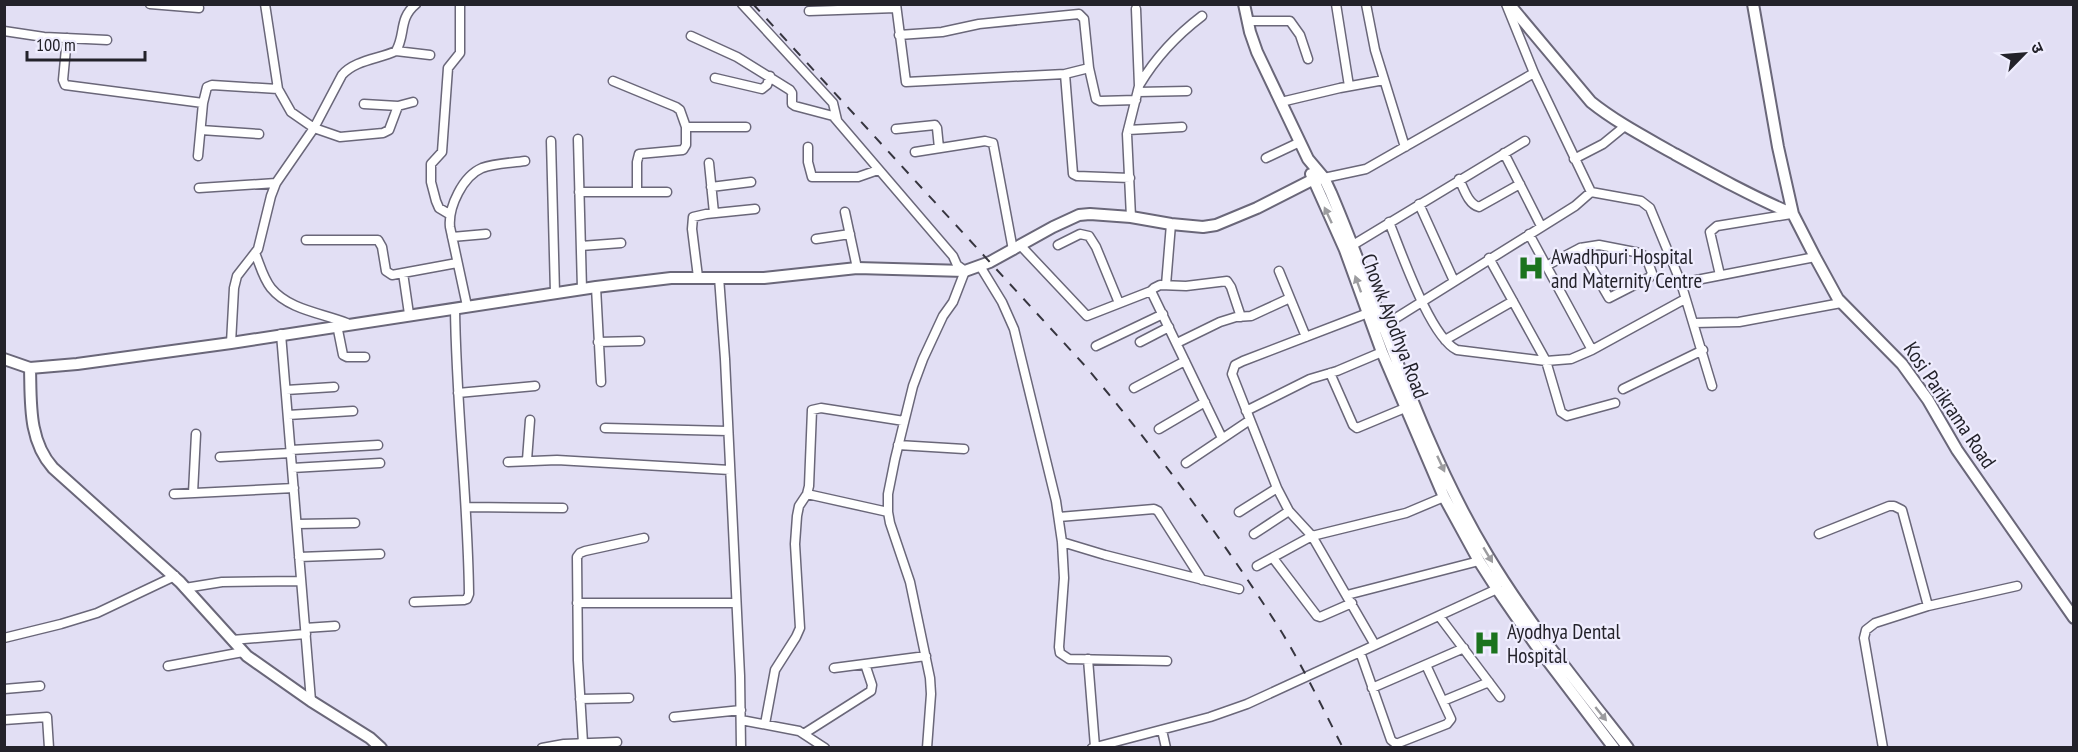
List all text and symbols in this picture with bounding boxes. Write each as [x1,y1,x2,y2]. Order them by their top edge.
scale bar [27,24,146,62]
north arrow [1994,24,2054,84]
text: 100 m [36,33,76,56]
text: उ [2027,39,2049,57]
one-way arrow [1324,206,1333,223]
place label: Awadhpuri Hospital and Maternity Centre [1551,243,1702,294]
street label: Chowk Ayodhya Road [1355,250,1435,402]
hospital icon: Awadhpuri Hospital and Maternity Centre [1516,253,1546,283]
one-way arrow [1352,275,1362,293]
street label: Kosi Parikrama Road [1898,337,2002,473]
one-way arrow [1436,455,1446,473]
one-way arrow [1483,547,1493,564]
place label: Ayodhya Dental Hospital [1507,618,1620,669]
hospital icon: Ayodhya Dental Hospital [1472,628,1502,658]
one-way arrow [1595,706,1608,722]

